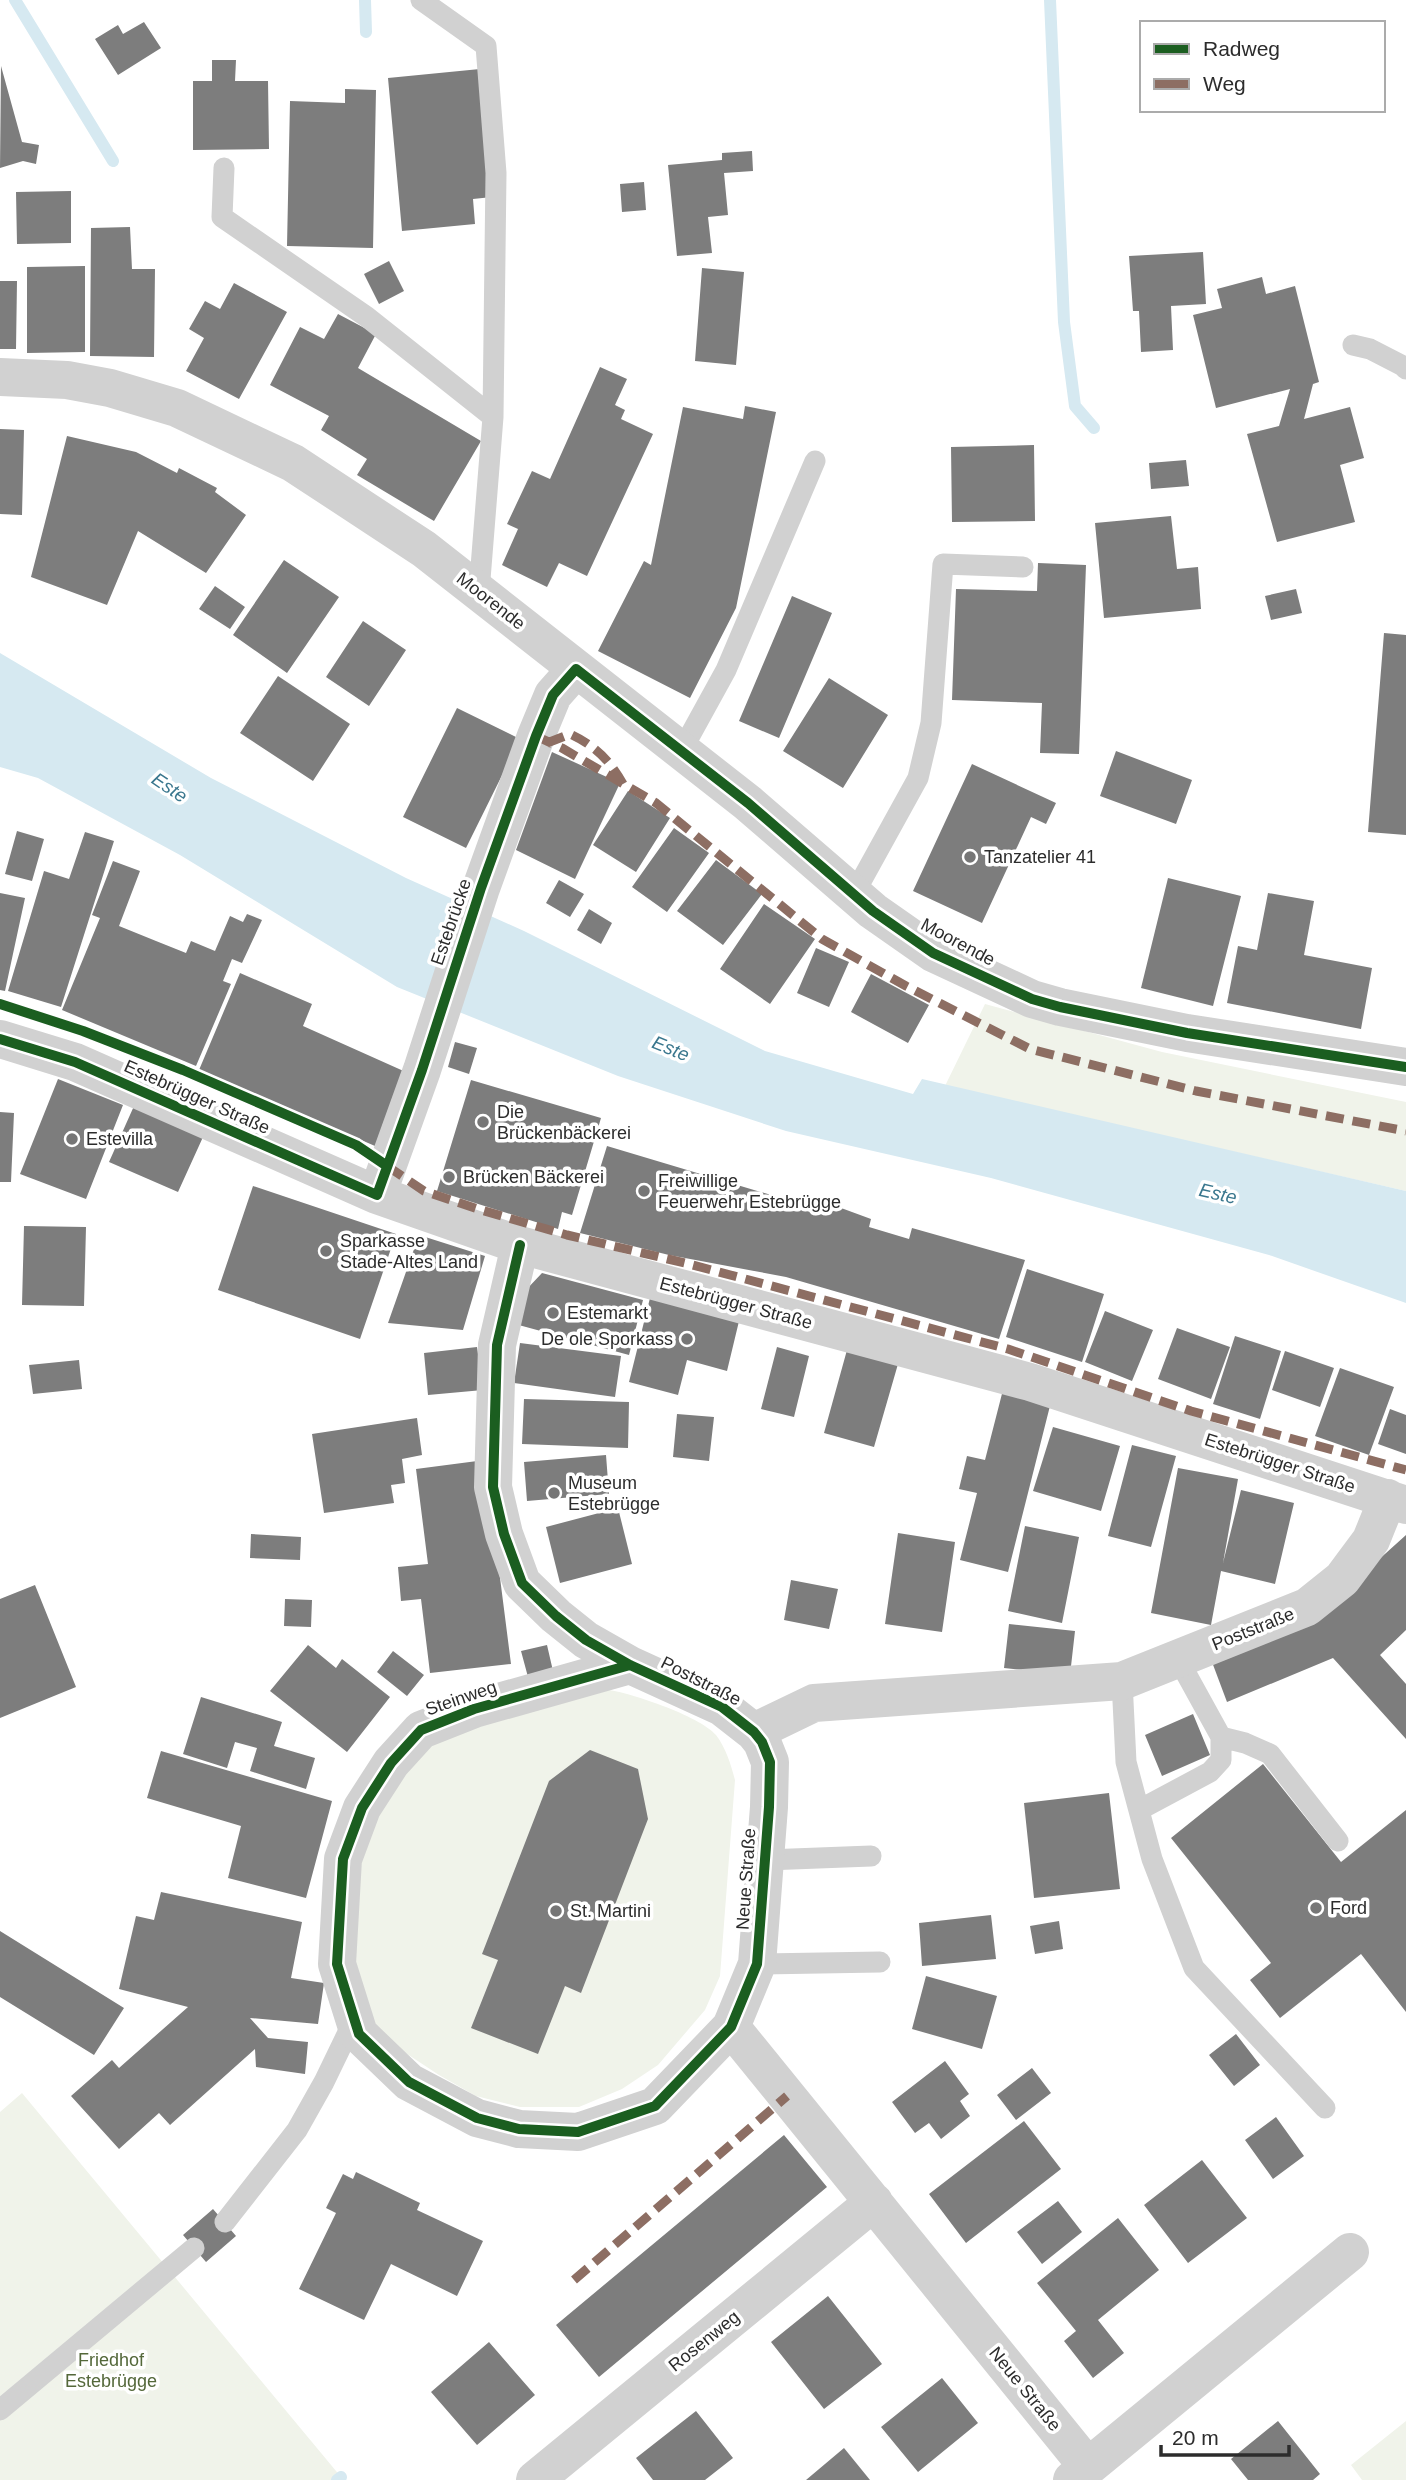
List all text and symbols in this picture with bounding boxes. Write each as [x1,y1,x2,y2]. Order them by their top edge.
legend [1140,21,1385,112]
text: Radweg [1203,37,1280,60]
text: Weg [1203,72,1246,95]
street label: Moorende [453,568,529,634]
water label: Este [148,768,191,807]
place label: Tanzatelier 41 [984,847,1096,867]
marker: Tanzatelier 41 [962,849,978,865]
street label: Estebrücke [427,876,475,968]
street label: Moorende [918,914,998,970]
water label: Este [649,1032,692,1065]
street label: Estebrügger Straße [121,1056,273,1138]
place label: Die Brückenbäckerei [497,1102,631,1143]
marker: Die Brückenbäckerei [475,1114,491,1130]
place label: Estevilla [86,1129,154,1149]
marker: Estevilla [64,1131,80,1147]
place label: Brücken Bäckerei [463,1167,604,1187]
marker: Brücken Bäckerei [441,1169,457,1185]
place label: Freiwillige Feuerwehr Estebrügge [658,1171,841,1212]
water label: Este [1197,1179,1239,1208]
marker: Freiwillige Feuerwehr Estebrügge [636,1183,652,1199]
place label: Sparkasse Stade-Altes Land [340,1231,478,1272]
marker: Sparkasse Stade-Altes Land [318,1243,334,1259]
street label: Estebrügger Straße [658,1273,814,1333]
place label: Estemarkt [567,1303,648,1323]
marker: Estemarkt [545,1305,561,1321]
place label: De ole Sporkass [541,1329,673,1349]
marker: De ole Sporkass [679,1331,695,1347]
street label: Estebrügger Straße [1202,1429,1358,1497]
place label: Museum Estebrügge [568,1473,660,1514]
marker: Museum Estebrügge [546,1485,562,1501]
street label: Poststraße [1209,1603,1297,1655]
street label: Poststraße [658,1652,744,1710]
street label: Steinweg [423,1676,499,1720]
street label: Neue Straße [732,1827,760,1931]
place label: Ford [1330,1898,1367,1918]
marker: Ford [1308,1900,1324,1916]
place label: St. Martini [570,1901,651,1921]
marker: St. Martini [548,1903,564,1919]
street label: Rosenweg [665,2306,743,2376]
street label: Neue Straße [985,2343,1065,2435]
park label: Friedhof Estebrügge [65,2350,157,2391]
scale bar [1161,2414,1289,2458]
text: 20 m [1172,2426,1219,2449]

